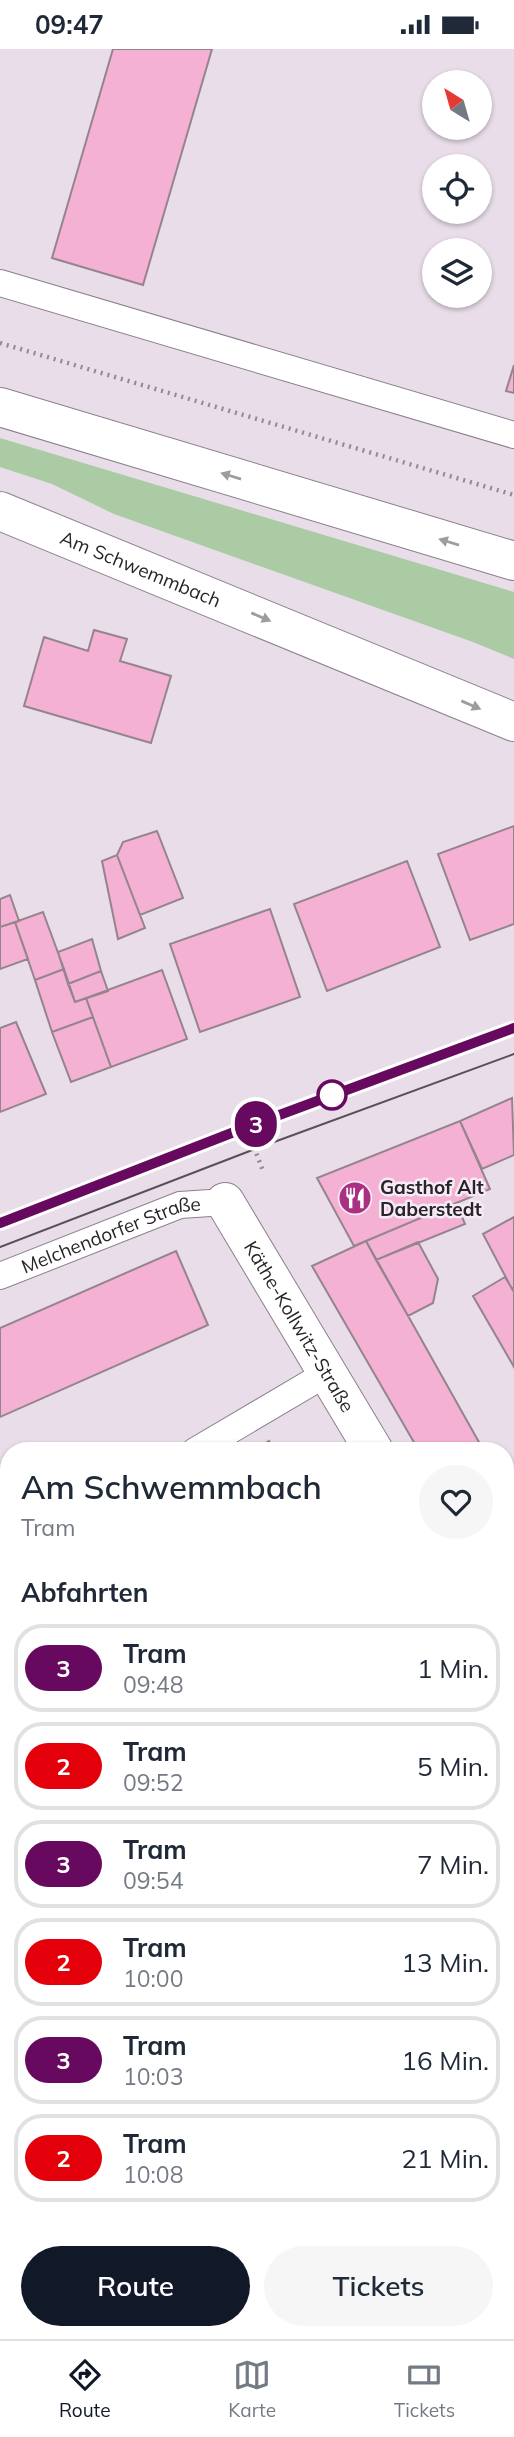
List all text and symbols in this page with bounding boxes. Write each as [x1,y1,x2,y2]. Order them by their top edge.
text: 09:47 [35,8,104,41]
north arrow [422,70,492,140]
map controls [422,70,492,308]
button: locate [422,154,492,224]
button: layers [422,238,492,308]
one-way arrow [220,471,241,481]
street label: Am Schwemmbach [57,525,224,612]
one-way arrow [438,536,459,546]
one-way arrow [251,612,272,623]
one-way arrow [461,699,482,710]
unlabelled marker [317,1080,347,1110]
line badge: 3 [233,1101,279,1147]
text: 3 [249,1109,263,1139]
place label: Gasthof Alt Daberstedt [380,1175,484,1221]
restaurant icon: Gasthof Alt Daberstedt [336,1179,374,1217]
street label: Melchendorfer Straße [18,1192,201,1278]
street label: Käthe-Kollwitz-Straße [239,1236,360,1416]
button: heart [419,1465,493,1539]
text: Am Schwemmbach [21,1466,322,1507]
text: Tram [21,1513,75,1542]
text: Abfahrten [21,1576,148,1609]
text: Tram [123,1637,187,1670]
text: 1 Min. [417,1652,489,1685]
text: 3 [56,1653,71,1683]
text: 09:48 [123,1670,183,1699]
text: Tram [123,1735,187,1768]
text: 5 Min. [417,1750,489,1783]
text: 2 [56,1751,71,1781]
text: 09:52 [123,1768,183,1797]
text: Tram [123,1833,187,1866]
text: 7 Min. [417,1848,489,1881]
text: 3 [56,1849,71,1879]
text: 09:54 [123,1866,183,1895]
text: Tram [123,1931,187,1964]
text: 13 Min. [401,1946,489,1979]
text: 2 [56,1947,71,1977]
text: 10:00 [123,1964,183,1993]
text: Tram [123,2029,187,2062]
text: 16 Min. [401,2044,489,2077]
text: 3 [56,2045,71,2075]
text: 10:03 [123,2062,183,2091]
text: Tram [123,2127,187,2160]
text: 21 Min. [401,2142,489,2175]
text: 2 [56,2143,71,2173]
text: 10:08 [123,2160,183,2189]
button: Route [21,2246,250,2326]
button: Tickets [264,2246,493,2326]
tab: Route [59,2356,111,2422]
tab: Karte [228,2356,276,2422]
tab: Tickets [394,2356,455,2422]

